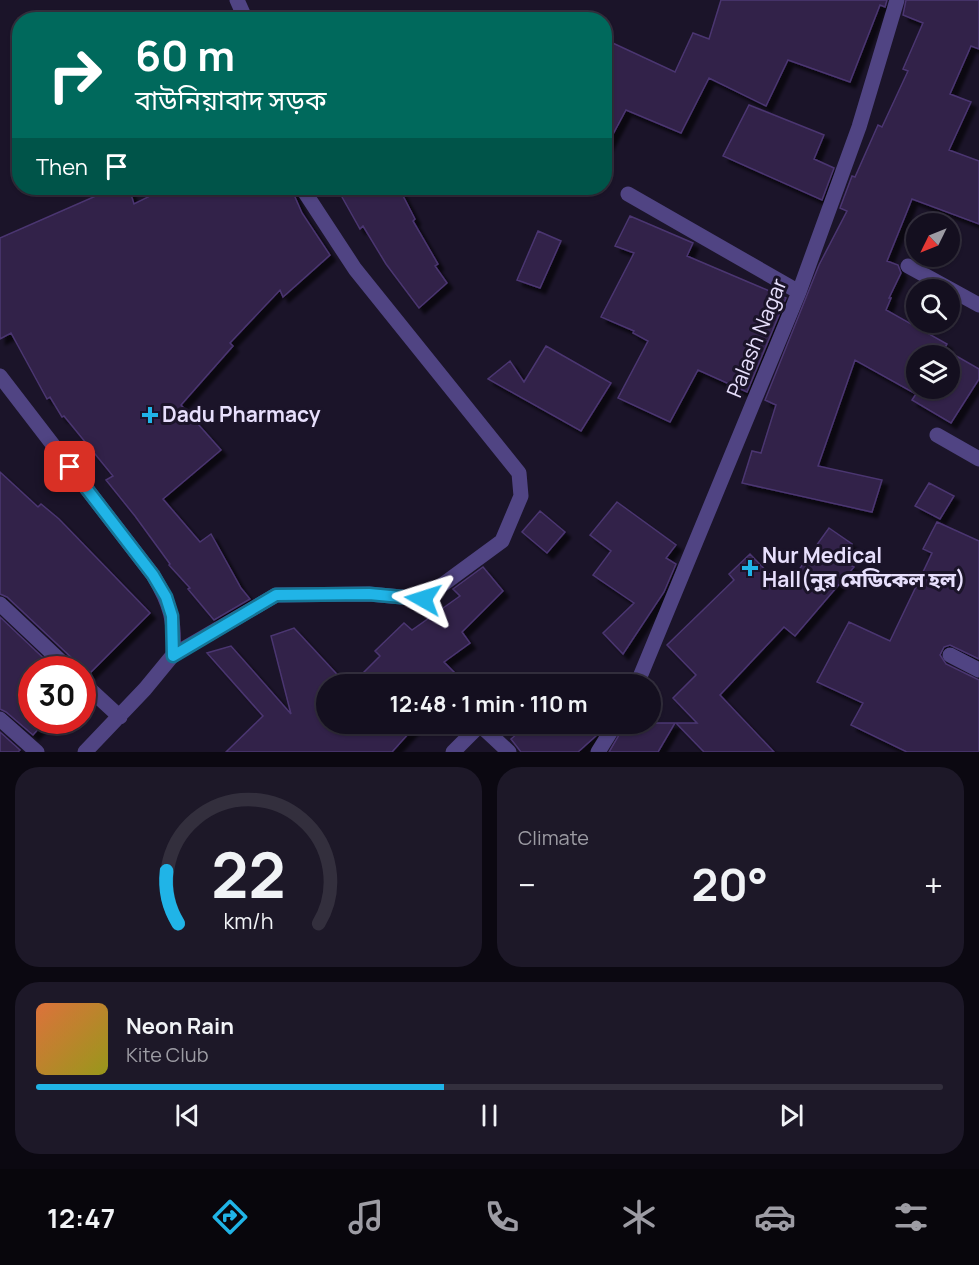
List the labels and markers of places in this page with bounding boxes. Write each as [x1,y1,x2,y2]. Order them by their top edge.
place label: Dadu Pharmacy [162,400,321,428]
marker: Dadu Pharmacy [143,408,157,422]
pin [44,441,95,492]
place label: Nur Medical Hall(নুর মেডিকেল হল) [762,541,966,593]
marker: Nur Medical Hall(নুর মেডিকেল হল) [743,561,757,575]

